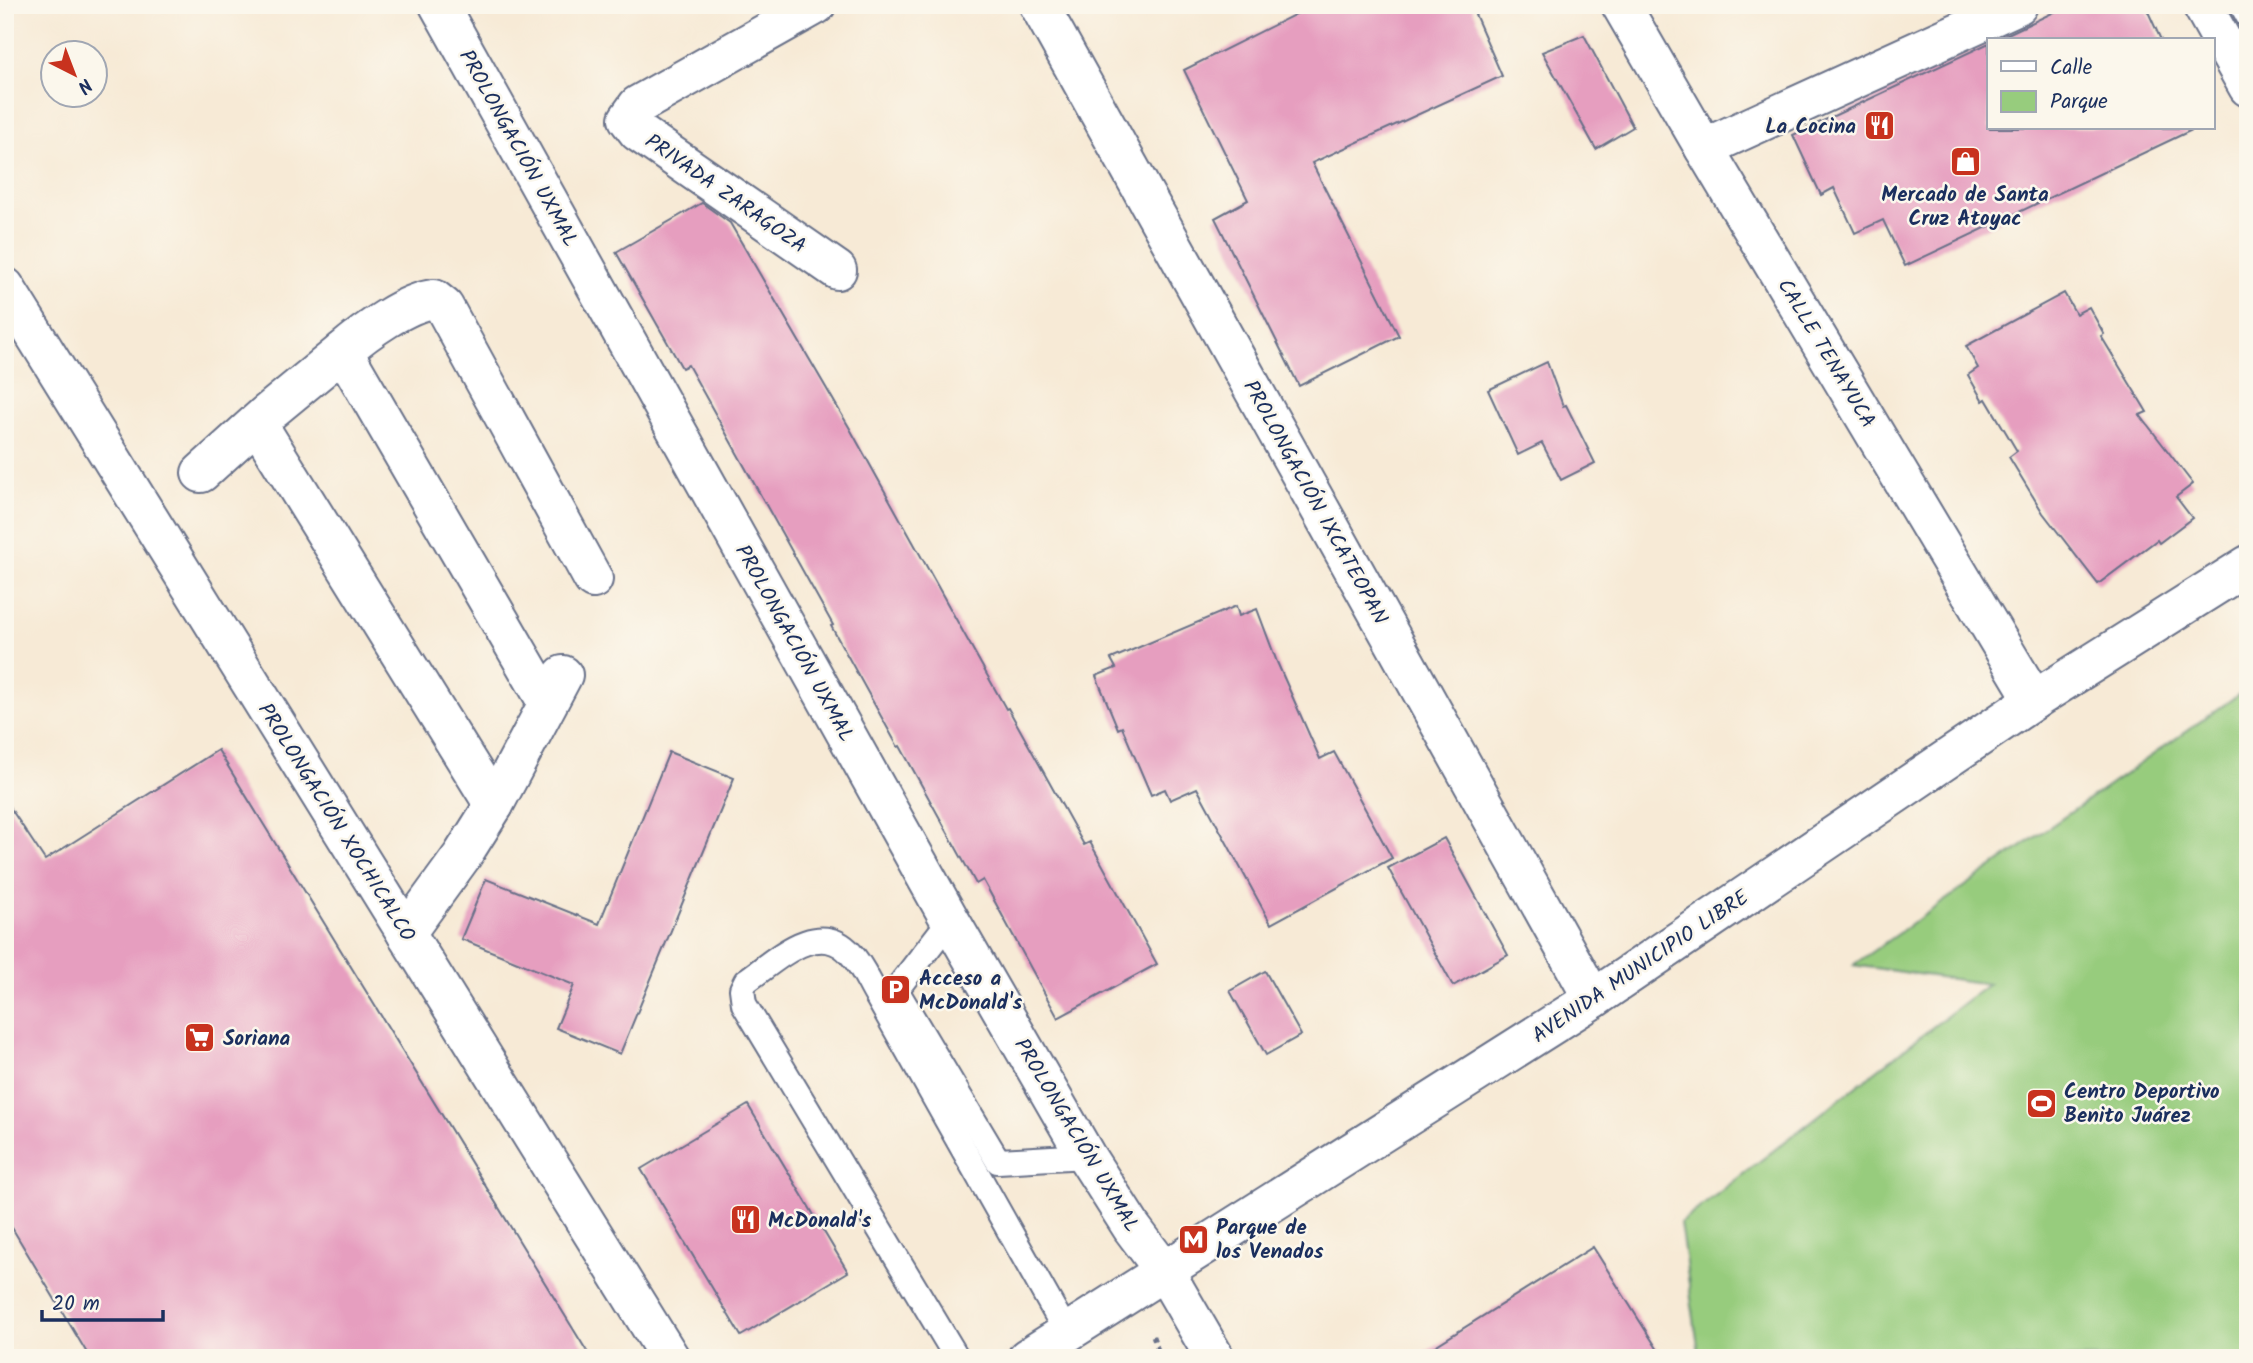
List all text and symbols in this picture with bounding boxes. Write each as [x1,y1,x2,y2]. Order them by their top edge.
north arrow [38,38,108,108]
legend [1987,38,2214,130]
street label: PROLONGACIÓN UXMAL [449,44,586,254]
text: Calle [2050,52,2093,85]
text: N [70,70,99,100]
text: Parque [2050,86,2108,119]
restaurant icon: La Cocina [1862,109,1896,143]
place label: La Cocina [1765,111,1856,144]
street label: PRIVADA ZARAGOZA [637,126,813,263]
shop icon: Mercado de Santa Cruz Atoyac [1948,145,1982,179]
place label: Mercado de Santa Cruz Atoyac [1881,179,2049,236]
street label: CALLE TENAYUCA [1768,273,1884,435]
street label: PROLONGACIÓN IXCATEOPAN [1234,374,1396,631]
street label: PROLONGACIÓN UXMAL [725,539,862,749]
street label: PROLONGACIÓN XOCHICALCO [248,697,423,949]
street label: AVENIDA MUNICIPIO LIBRE [1526,882,1757,1052]
place label: Acceso a McDonald's [919,963,1023,1020]
parking icon: Acceso a McDonald's [879,973,913,1007]
supermarket icon: Soriana [183,1021,217,1055]
place label: Soriana [223,1023,291,1056]
street label: PROLONGACIÓN UXMAL [1004,1032,1147,1239]
place label: Centro Deportivo Benito Juárez [2064,1076,2220,1133]
sports icon: Centro Deportivo Benito Juárez [2024,1086,2058,1120]
restaurant icon: McDonald's [728,1203,762,1237]
place label: McDonald's [768,1205,872,1238]
place label: Parque de los Venados [1216,1212,1324,1269]
metro station icon: Parque de los Venados [1176,1222,1210,1256]
scale bar [42,1279,163,1323]
text: 20 m [52,1288,100,1321]

